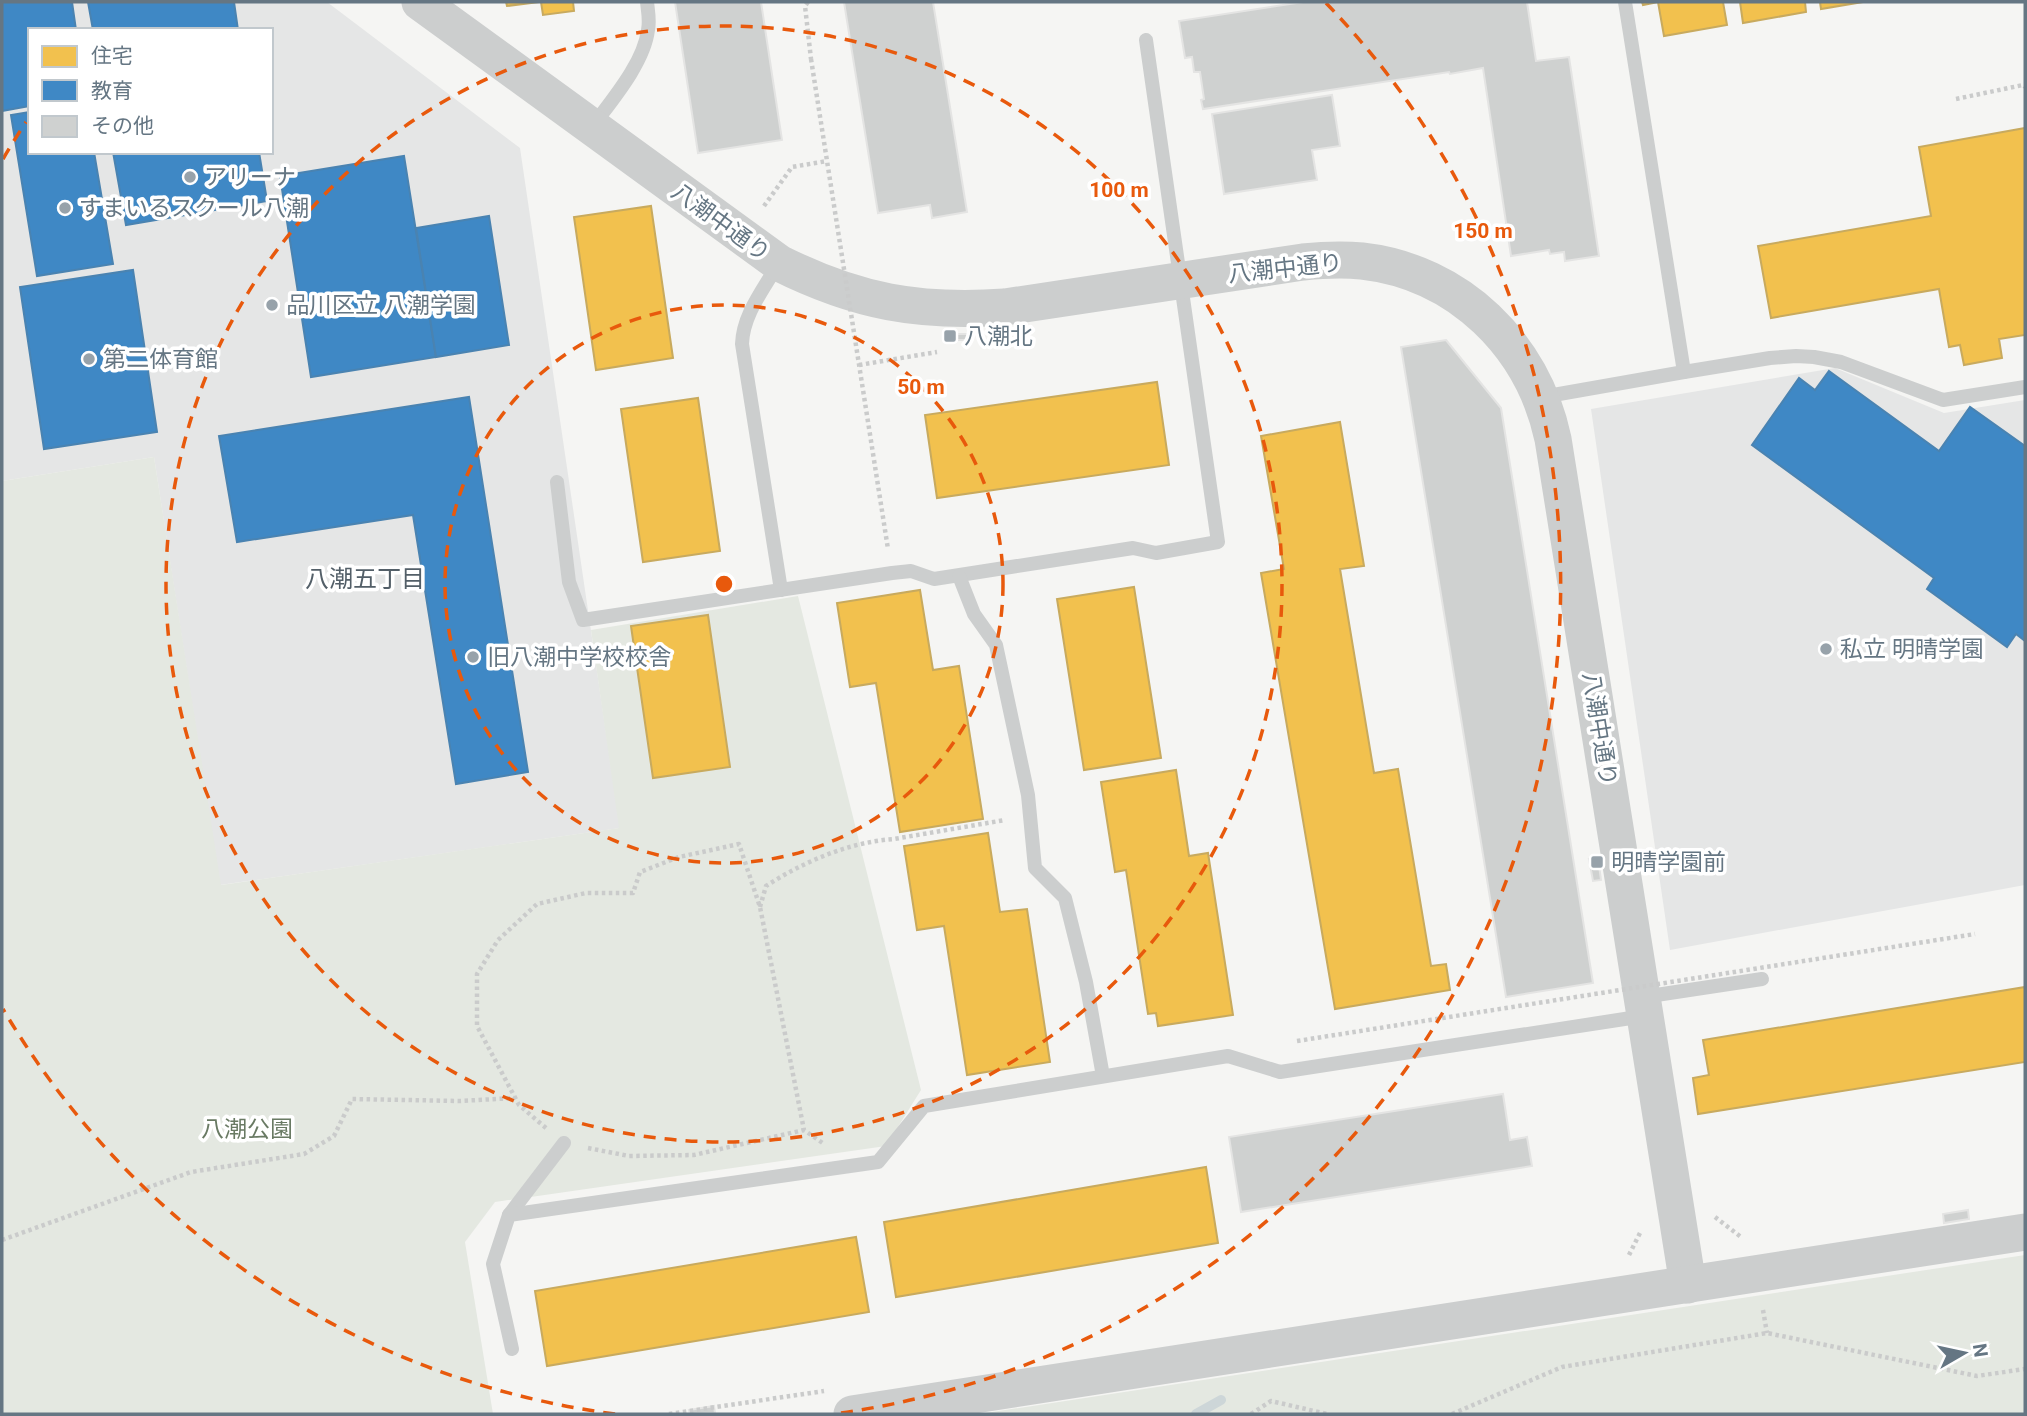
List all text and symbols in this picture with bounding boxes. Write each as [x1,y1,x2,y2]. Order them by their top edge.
legend [28,28,273,154]
text: 住宅 [91,44,133,68]
text: 教育 [91,79,133,103]
text: その他 [91,114,154,138]
place label: アリーナ [204,164,296,191]
marker: アリーナ [182,169,198,185]
street label: 八潮中通り [666,178,775,267]
text: 100 m [1089,178,1149,202]
place label: すまいるスクール八潮 [79,195,309,222]
marker: すまいるスクール八潮 [57,200,73,216]
text: 150 m [1453,219,1513,243]
street label: 八潮中通り [1226,249,1344,288]
place label: 品川区立 八潮学園 [286,292,476,319]
marker: 品川区立 八潮学園 [264,297,280,313]
place label: 八潮北 [964,323,1033,350]
marker: 八潮北 [942,328,958,344]
place label: 第二体育館 [103,346,218,373]
marker: 第二体育館 [81,351,97,367]
text: 50 m [897,375,945,399]
district label: 八潮五丁目 [305,565,425,593]
centre of rings [712,572,736,596]
place label: 私立 明晴学園 [1840,636,1984,663]
marker: 私立 明晴学園 [1818,641,1834,657]
place label: 旧八潮中学校校舎 [487,644,671,671]
marker: 旧八潮中学校校舎 [465,649,481,665]
street label: 八潮中通り [1577,670,1622,788]
place label: 明晴学園前 [1611,849,1726,876]
marker: 明晴学園前 [1589,854,1605,870]
park label: 八潮公園 [201,1116,293,1143]
north arrow [1929,1318,1999,1388]
text: N [1968,1342,1993,1359]

